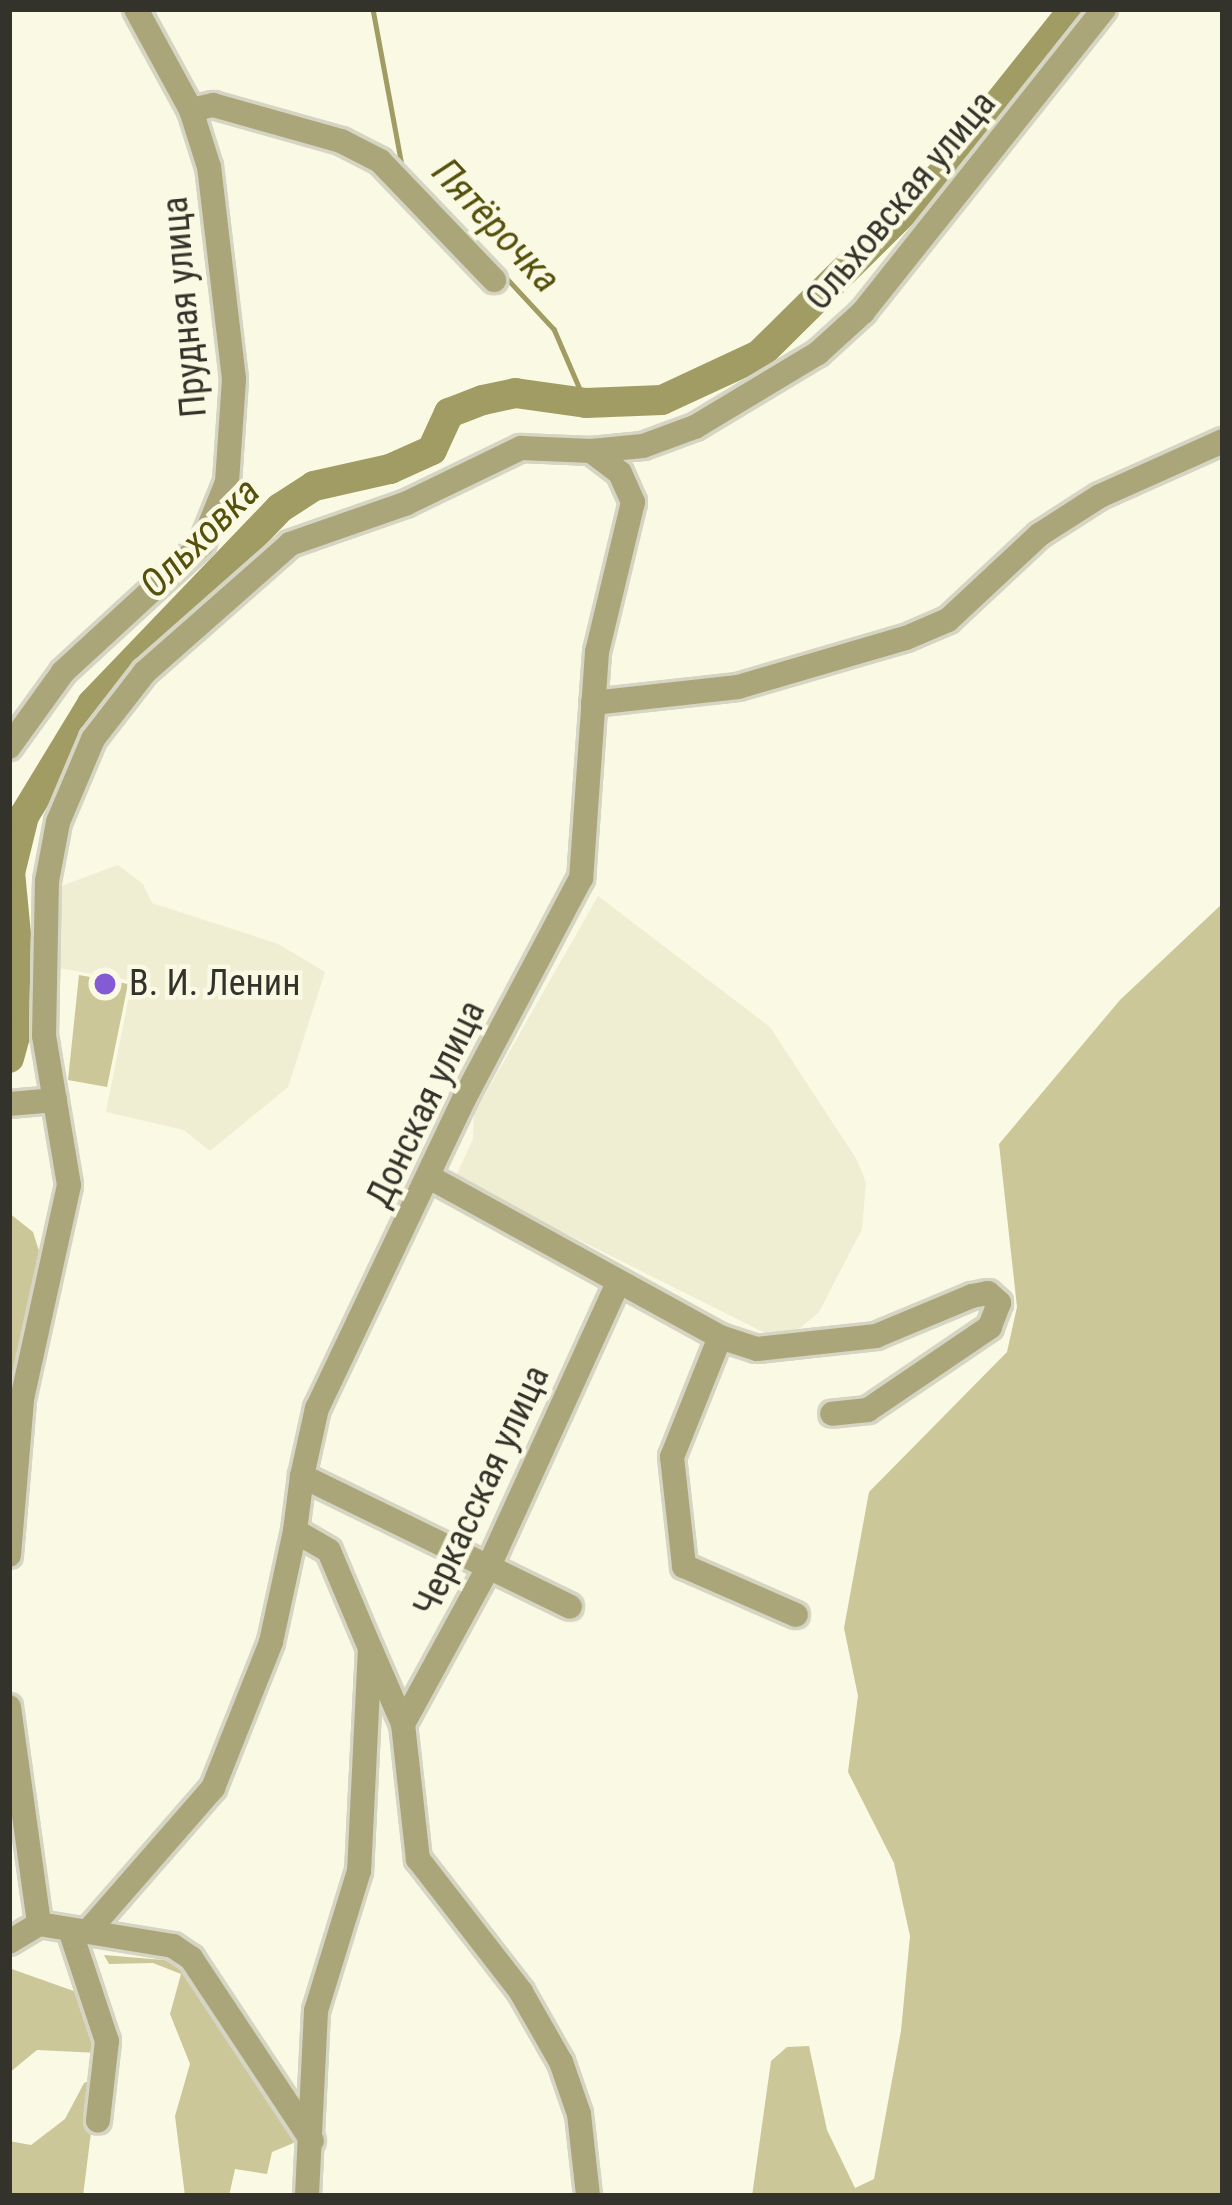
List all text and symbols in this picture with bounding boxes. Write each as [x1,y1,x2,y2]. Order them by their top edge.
street label: Ольховская улица [797,83,1005,319]
water label: Пятёрочка [422,149,570,303]
street label: Прудная улица [154,195,216,419]
water label: Ольховка [130,468,270,608]
place label: В. И. Ленин [129,962,300,1006]
marker: В. И. Ленин [92,971,118,997]
street label: Донская улица [357,994,495,1214]
street label: Черкасская улица [405,1359,559,1623]

